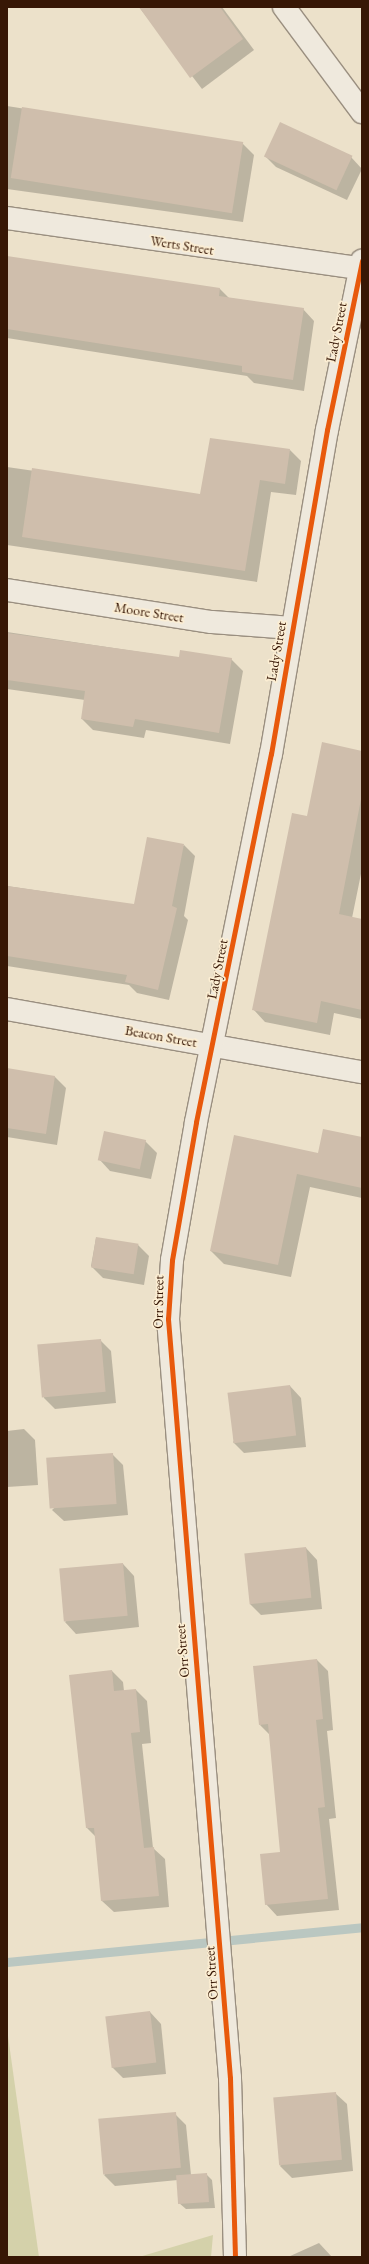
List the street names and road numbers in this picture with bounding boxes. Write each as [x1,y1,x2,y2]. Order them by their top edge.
street label: Werts Street [149,232,215,258]
street label: Lady Street [322,301,350,363]
street label: Moore Street [113,598,185,626]
street label: Lady Street [262,620,290,682]
street label: Lady Street [203,938,231,1000]
street label: Beacon Street [124,1021,198,1051]
street label: Orr Street [149,1275,167,1329]
street label: Orr Street [171,1624,193,1678]
street label: Orr Street [201,1946,221,2000]

